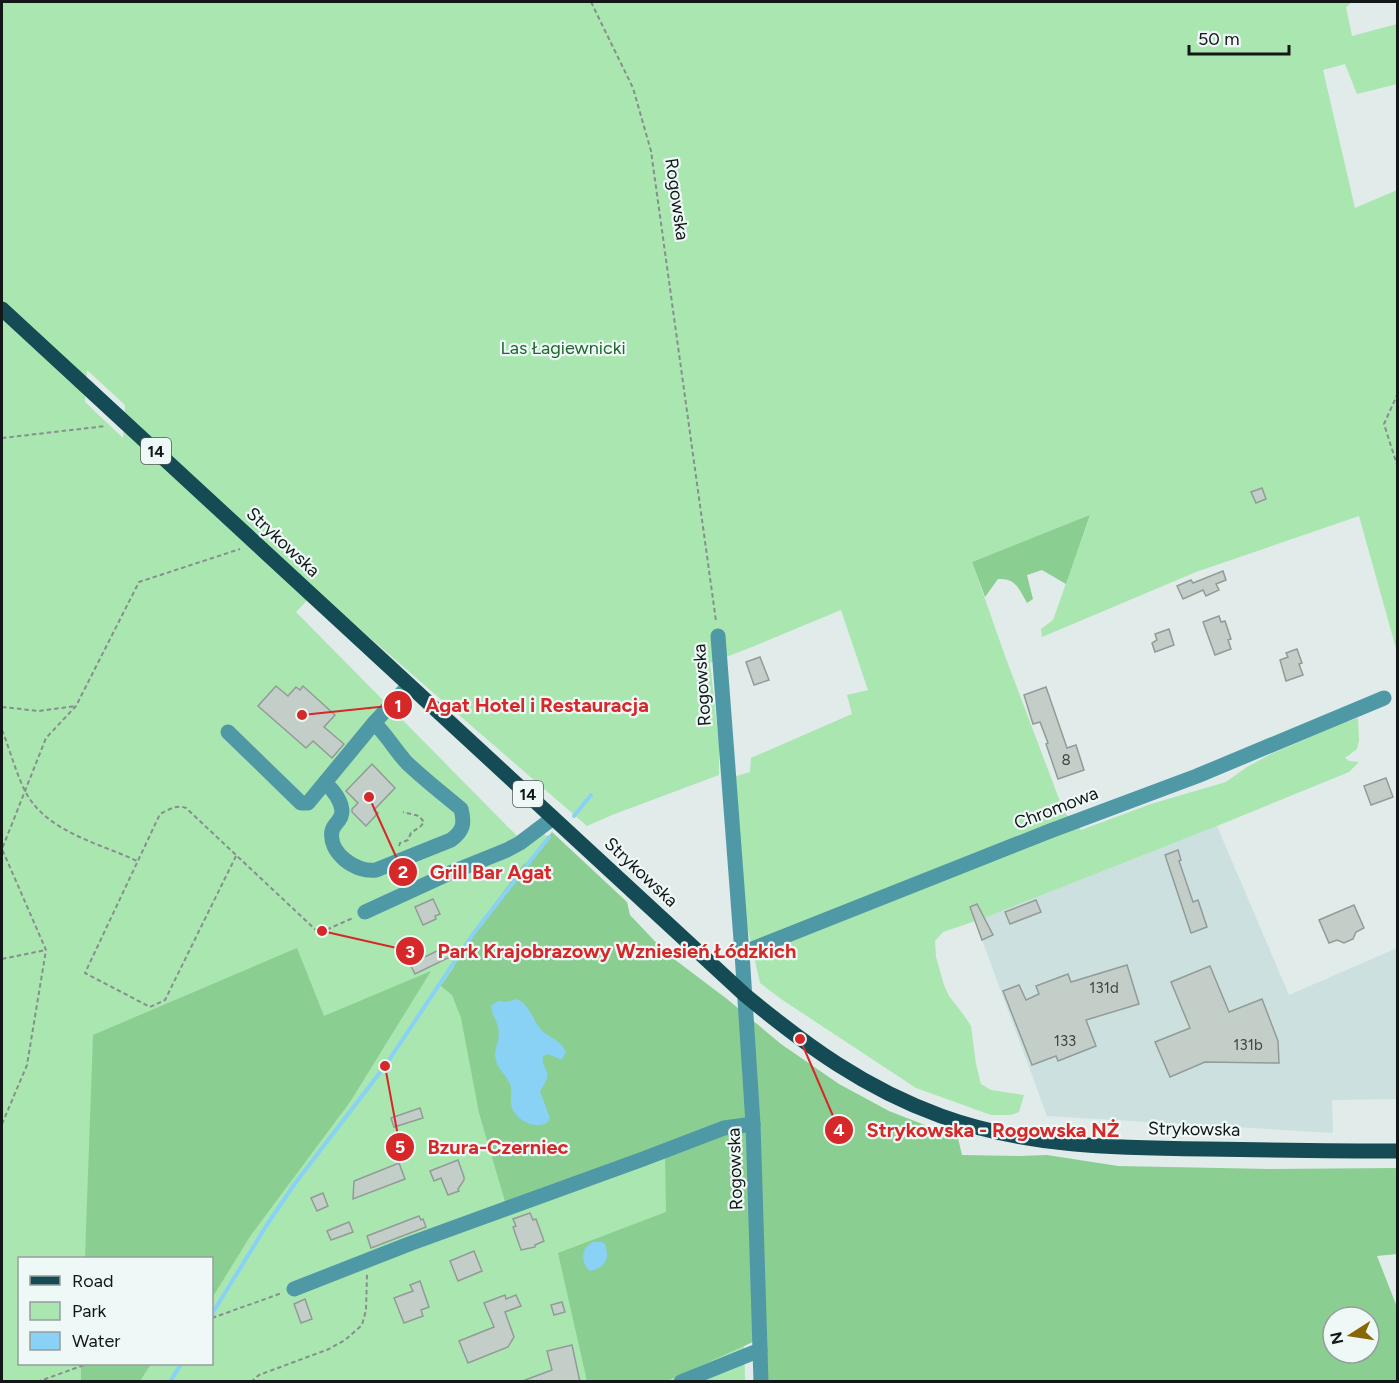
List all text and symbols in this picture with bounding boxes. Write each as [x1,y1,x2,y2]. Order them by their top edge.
scale bar [1189,18,1290,56]
text: 50 m [1198,28,1240,50]
street label: Rogowska [660,157,694,241]
park label: Las Łagiewnicki [500,337,626,359]
road number: 14 [141,438,171,464]
street label: Strykowska [242,502,324,582]
street label: Rogowska [688,643,716,727]
callout: Agat Hotel i Restauracja [383,686,661,724]
text: Agat Hotel i Restauracja [425,693,649,717]
text: 1 [394,695,402,717]
house number: 8 [1061,751,1071,769]
road number: 14 [513,781,543,807]
street label: Chromowa [1011,782,1101,834]
street label: Strykowska [600,832,682,912]
callout: Grill Bar Agat [388,853,565,891]
text: Grill Bar Agat [430,860,552,884]
text: 2 [398,861,408,883]
callout: Park Krajobrazowy Wzniesień Łódzkich [395,932,808,970]
text: Park Krajobrazowy Wzniesień Łódzkich [438,939,796,963]
text: 3 [405,941,415,963]
house number: 131d [1089,979,1119,997]
house number: 133 [1054,1032,1076,1050]
house number: 131b [1233,1036,1263,1054]
callout: Strykowska - Rogowska NŻ [824,1111,1131,1149]
street label: Strykowska [1148,1117,1240,1141]
text: Strykowska - Rogowska NŻ [867,1118,1119,1142]
text: 4 [833,1119,845,1141]
street label: Rogowska [723,1127,747,1211]
callout: Bzura-Czerniec [385,1128,580,1166]
text: Bzura-Czerniec [428,1135,568,1159]
text: 5 [395,1136,405,1158]
legend [18,1257,213,1365]
text: Road [72,1270,113,1292]
text: Park [72,1300,107,1322]
north arrow [1321,1305,1381,1365]
text: Water [72,1330,120,1352]
text: N [1326,1330,1347,1346]

